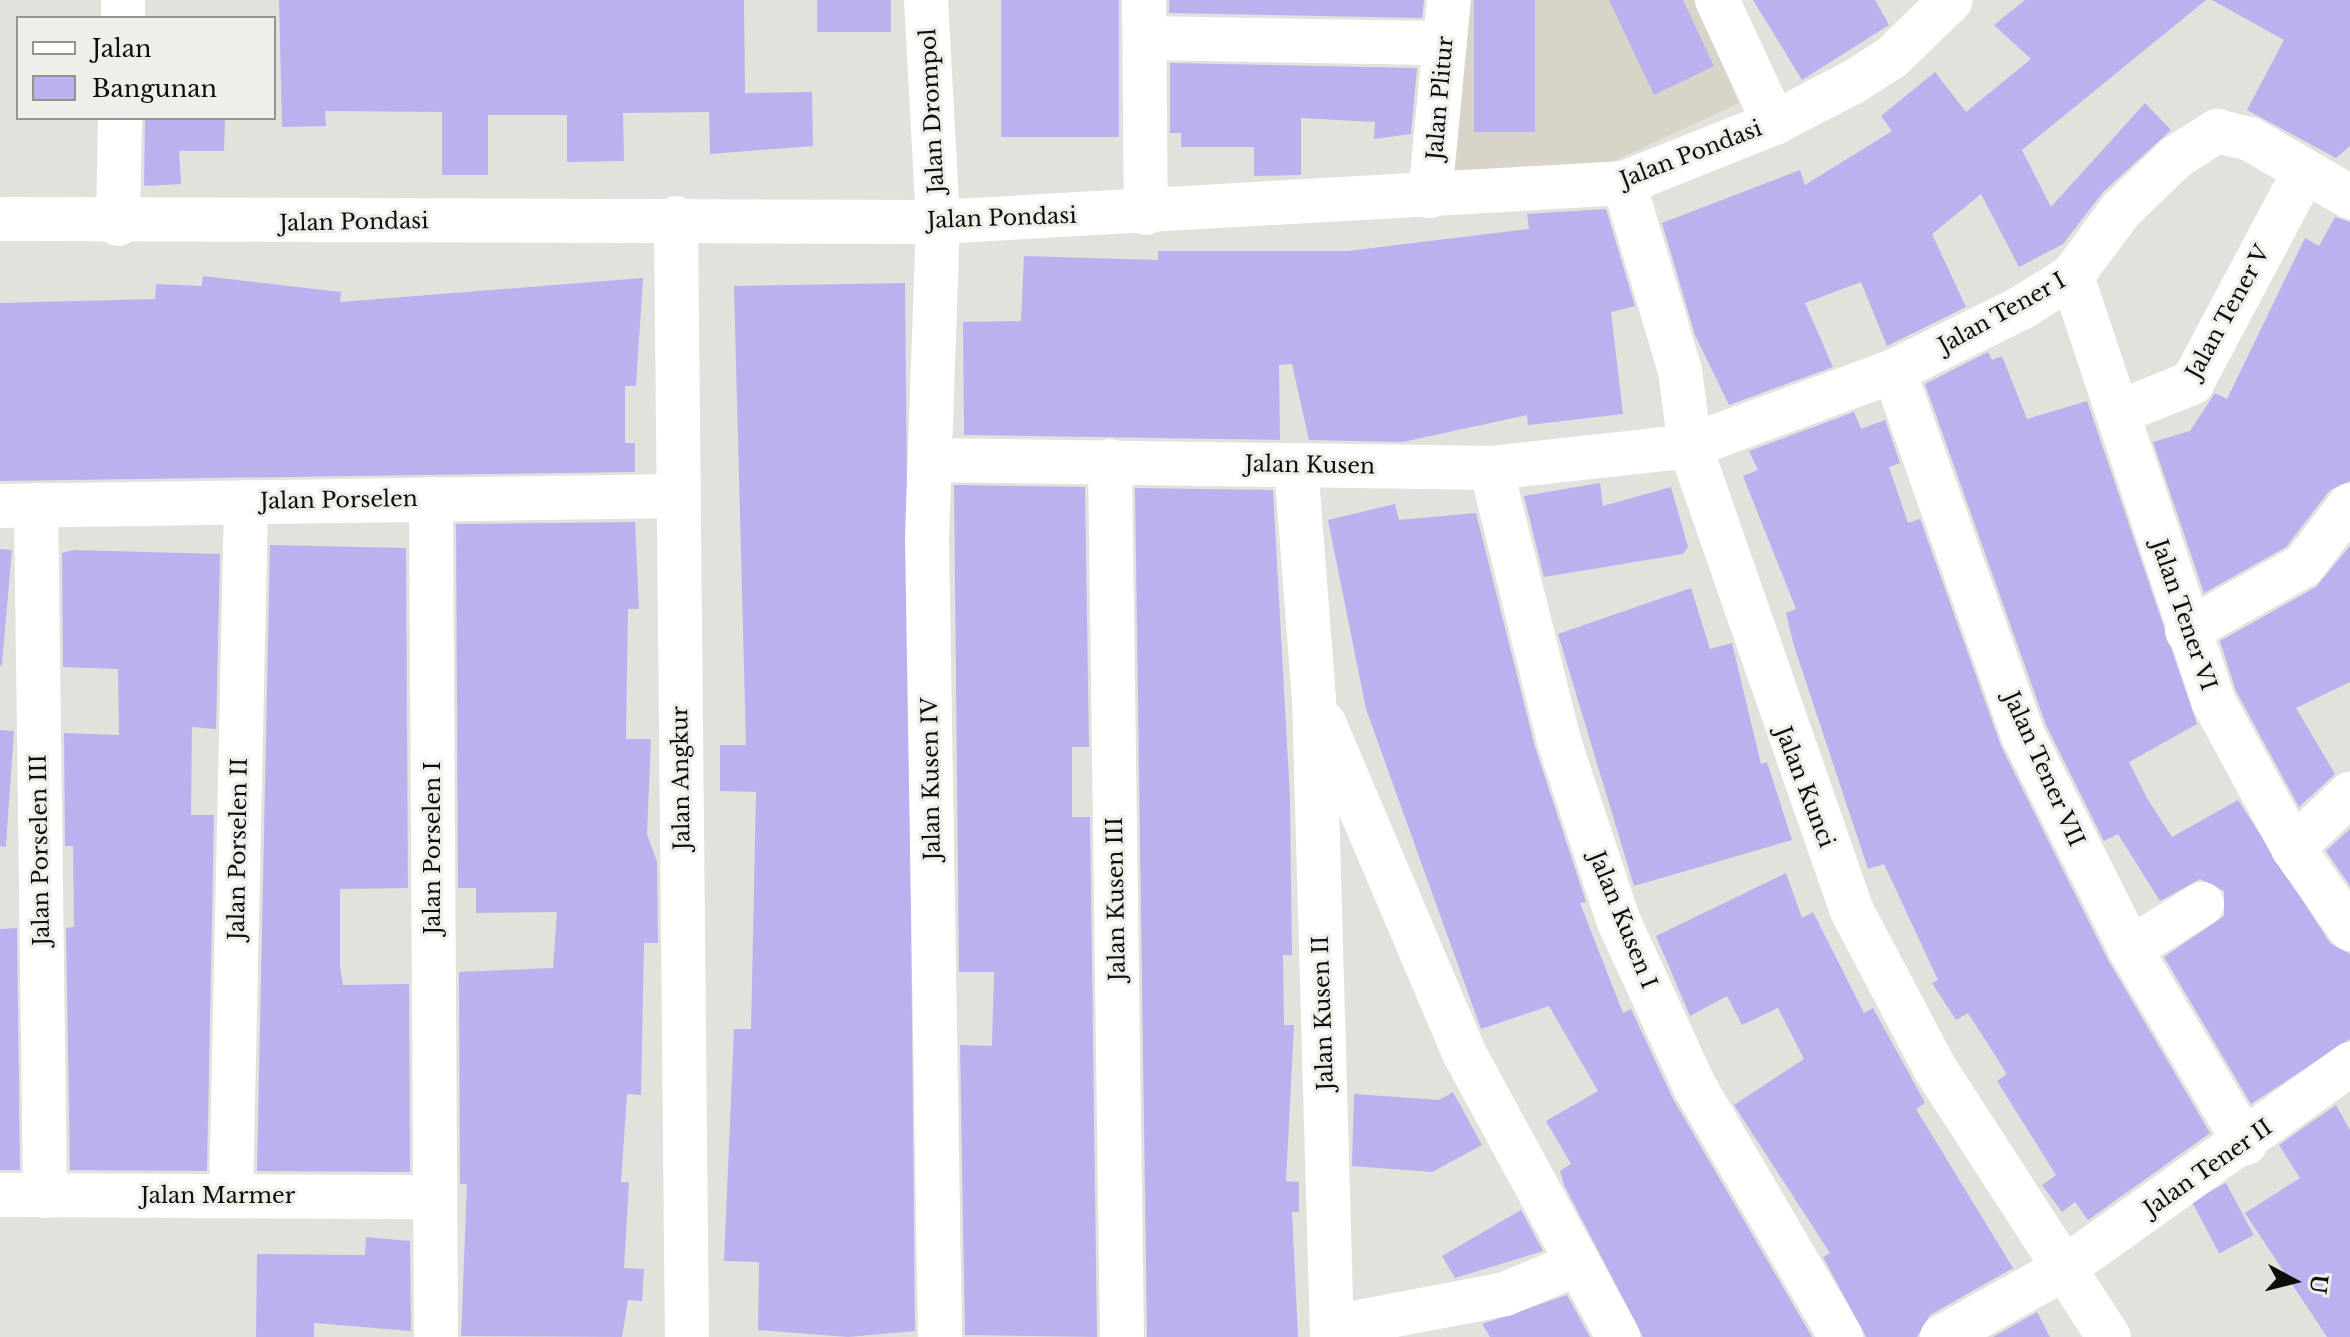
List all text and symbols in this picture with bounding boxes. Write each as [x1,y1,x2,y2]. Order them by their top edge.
legend [16,16,276,120]
street label: Jalan Drompol [914,28,950,194]
text: Jalan [92,34,152,63]
street label: Jalan Plitur [1421,35,1459,161]
text: Bangunan [92,74,217,103]
street label: Jalan Pondasi [1616,115,1766,193]
street label: Jalan Pondasi [927,202,1077,234]
street label: Jalan Pondasi [279,207,429,237]
street label: Jalan Tener V [2180,240,2276,384]
street label: Jalan Tener I [1933,267,2071,359]
street label: Jalan Kusen [1245,451,1375,479]
street label: Jalan Porselen [260,485,418,515]
street label: Jalan Tener VI [2146,535,2222,695]
street label: Jalan Tener VII [1998,686,2090,852]
street label: Jalan Kusen IV [916,697,946,861]
street label: Jalan Angkur [667,705,695,851]
street label: Jalan Kunci [1770,723,1840,851]
street label: Jalan Porselen III [25,754,55,946]
street label: Jalan Porselen II [223,758,253,940]
street label: Jalan Porselen I [420,761,446,935]
street label: Jalan Kusen III [1101,817,1131,981]
street label: Jalan Kusen I [1583,847,1663,993]
street label: Jalan Kusen II [1307,935,1339,1091]
street label: Jalan Tener II [2138,1114,2278,1222]
street label: Jalan Marmer [141,1183,295,1209]
north arrow [2254,1241,2334,1321]
text: U [2304,1273,2333,1295]

